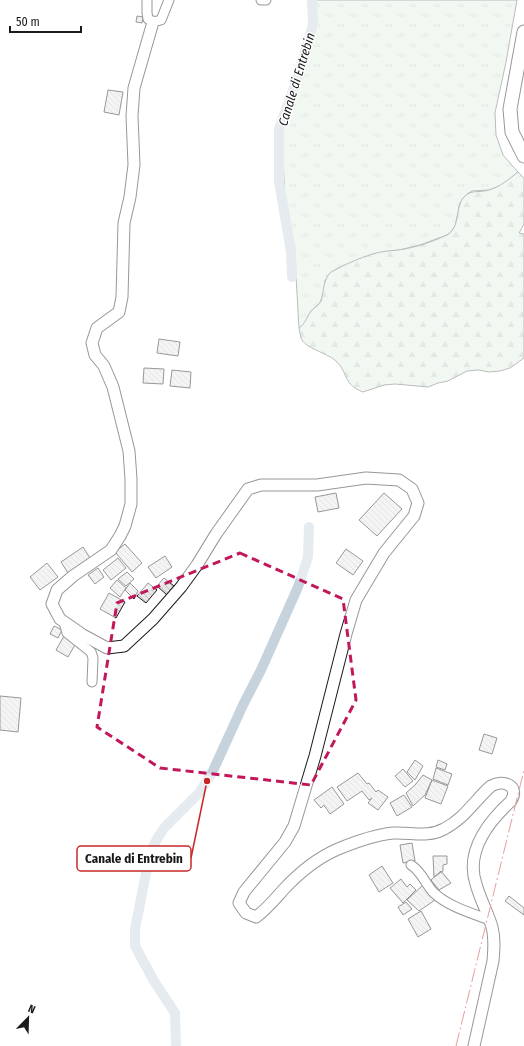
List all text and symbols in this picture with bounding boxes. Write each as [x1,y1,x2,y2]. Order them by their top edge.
scale bar [10,8,81,34]
text: 50 m [16,15,40,29]
water label: Canale di Entrebin [275,31,318,128]
callout: Canale di Entrebin [77,846,191,871]
text: Canale di Entrebin [85,851,183,866]
north arrow [8,998,48,1038]
text: N [26,1002,37,1017]

